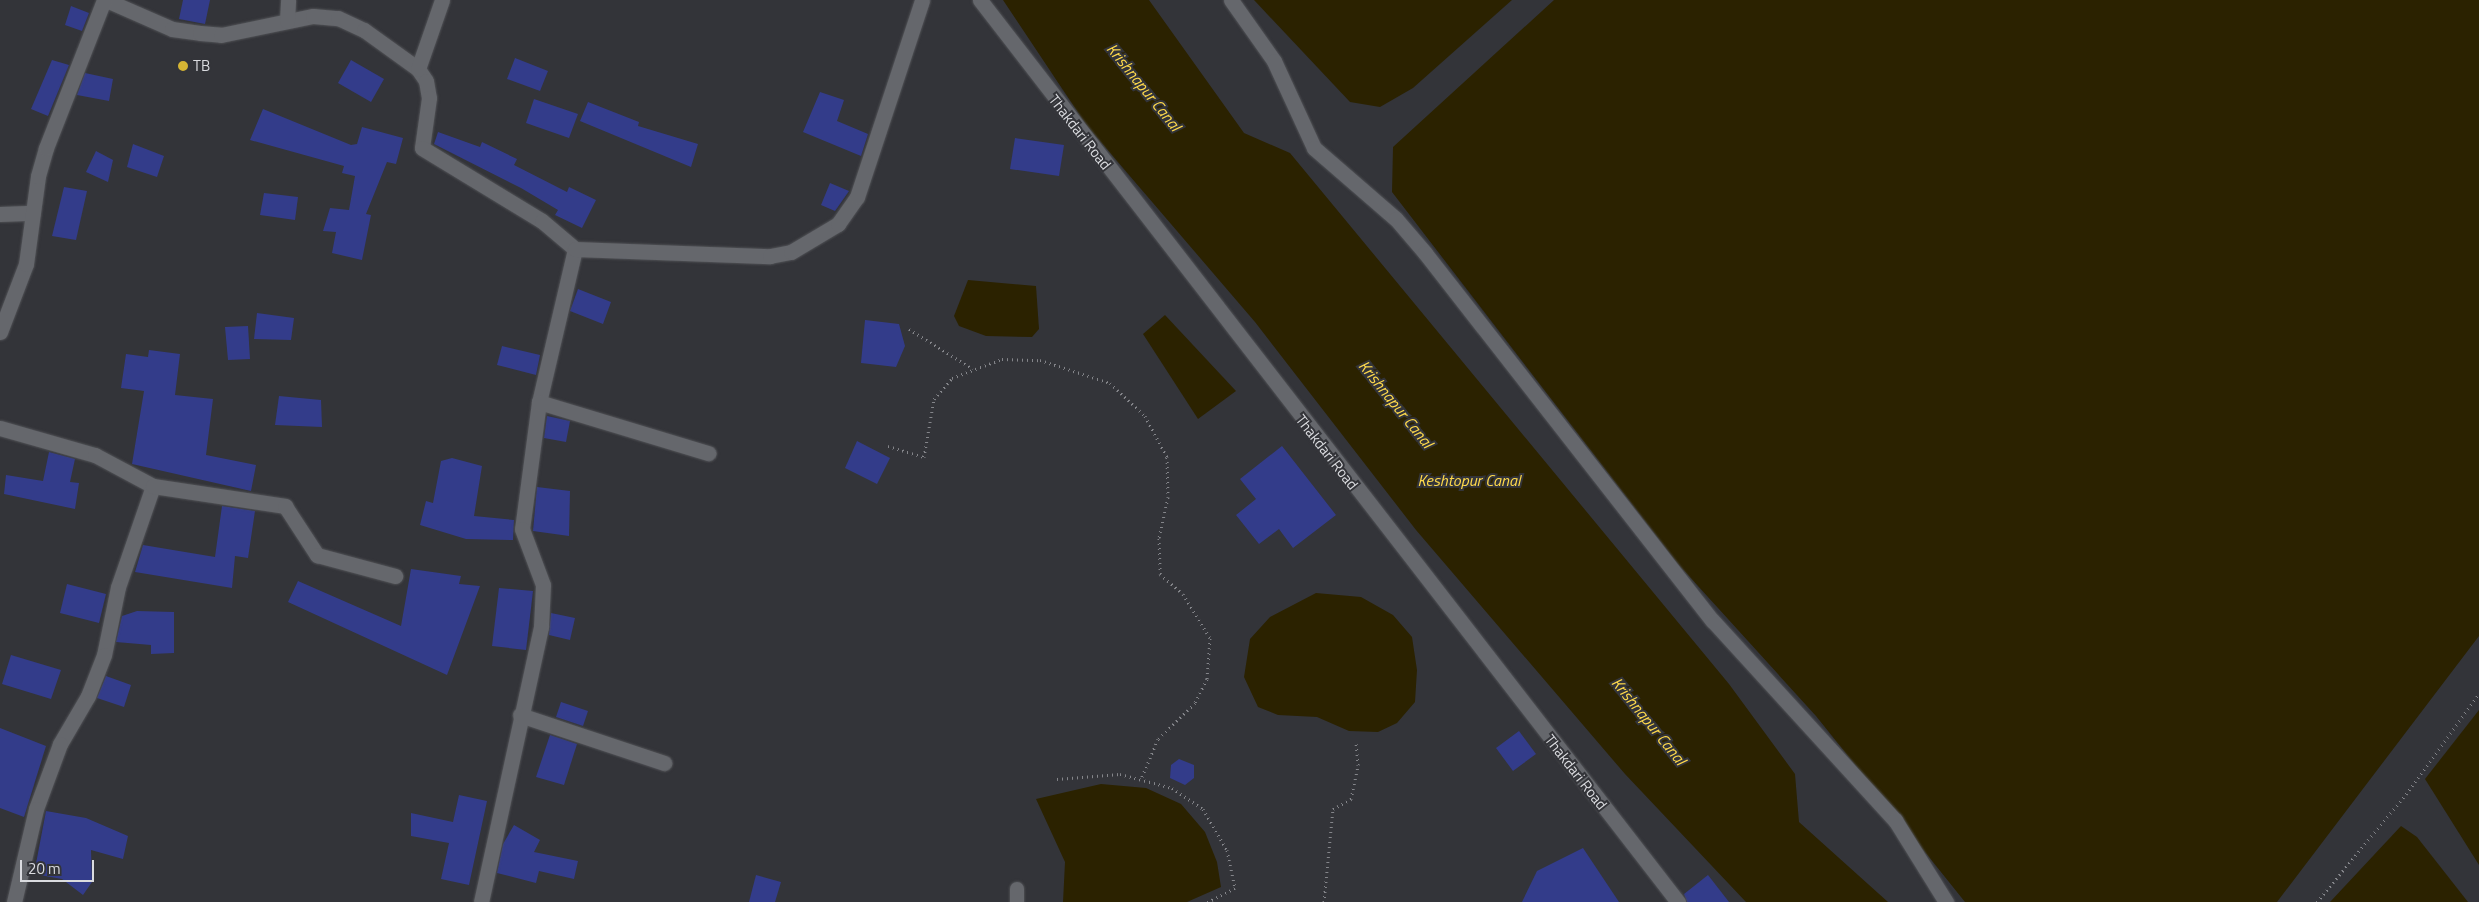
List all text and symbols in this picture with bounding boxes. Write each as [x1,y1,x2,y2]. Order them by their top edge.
water label: Krishnapur Canal [1103,39,1185,135]
place label: TB [193,57,210,75]
marker: TB [177,60,189,72]
street label: Thakdari Road [1045,91,1115,173]
water label: Krishnapur Canal [1355,356,1437,452]
street label: Thakdari Road [1292,411,1362,493]
water label: Keshtopur Canal [1418,470,1520,490]
water label: Krishnapur Canal [1608,673,1690,769]
street label: Thakdari Road [1541,731,1611,813]
scale bar [22,850,96,882]
text: 20 m [28,857,61,880]

